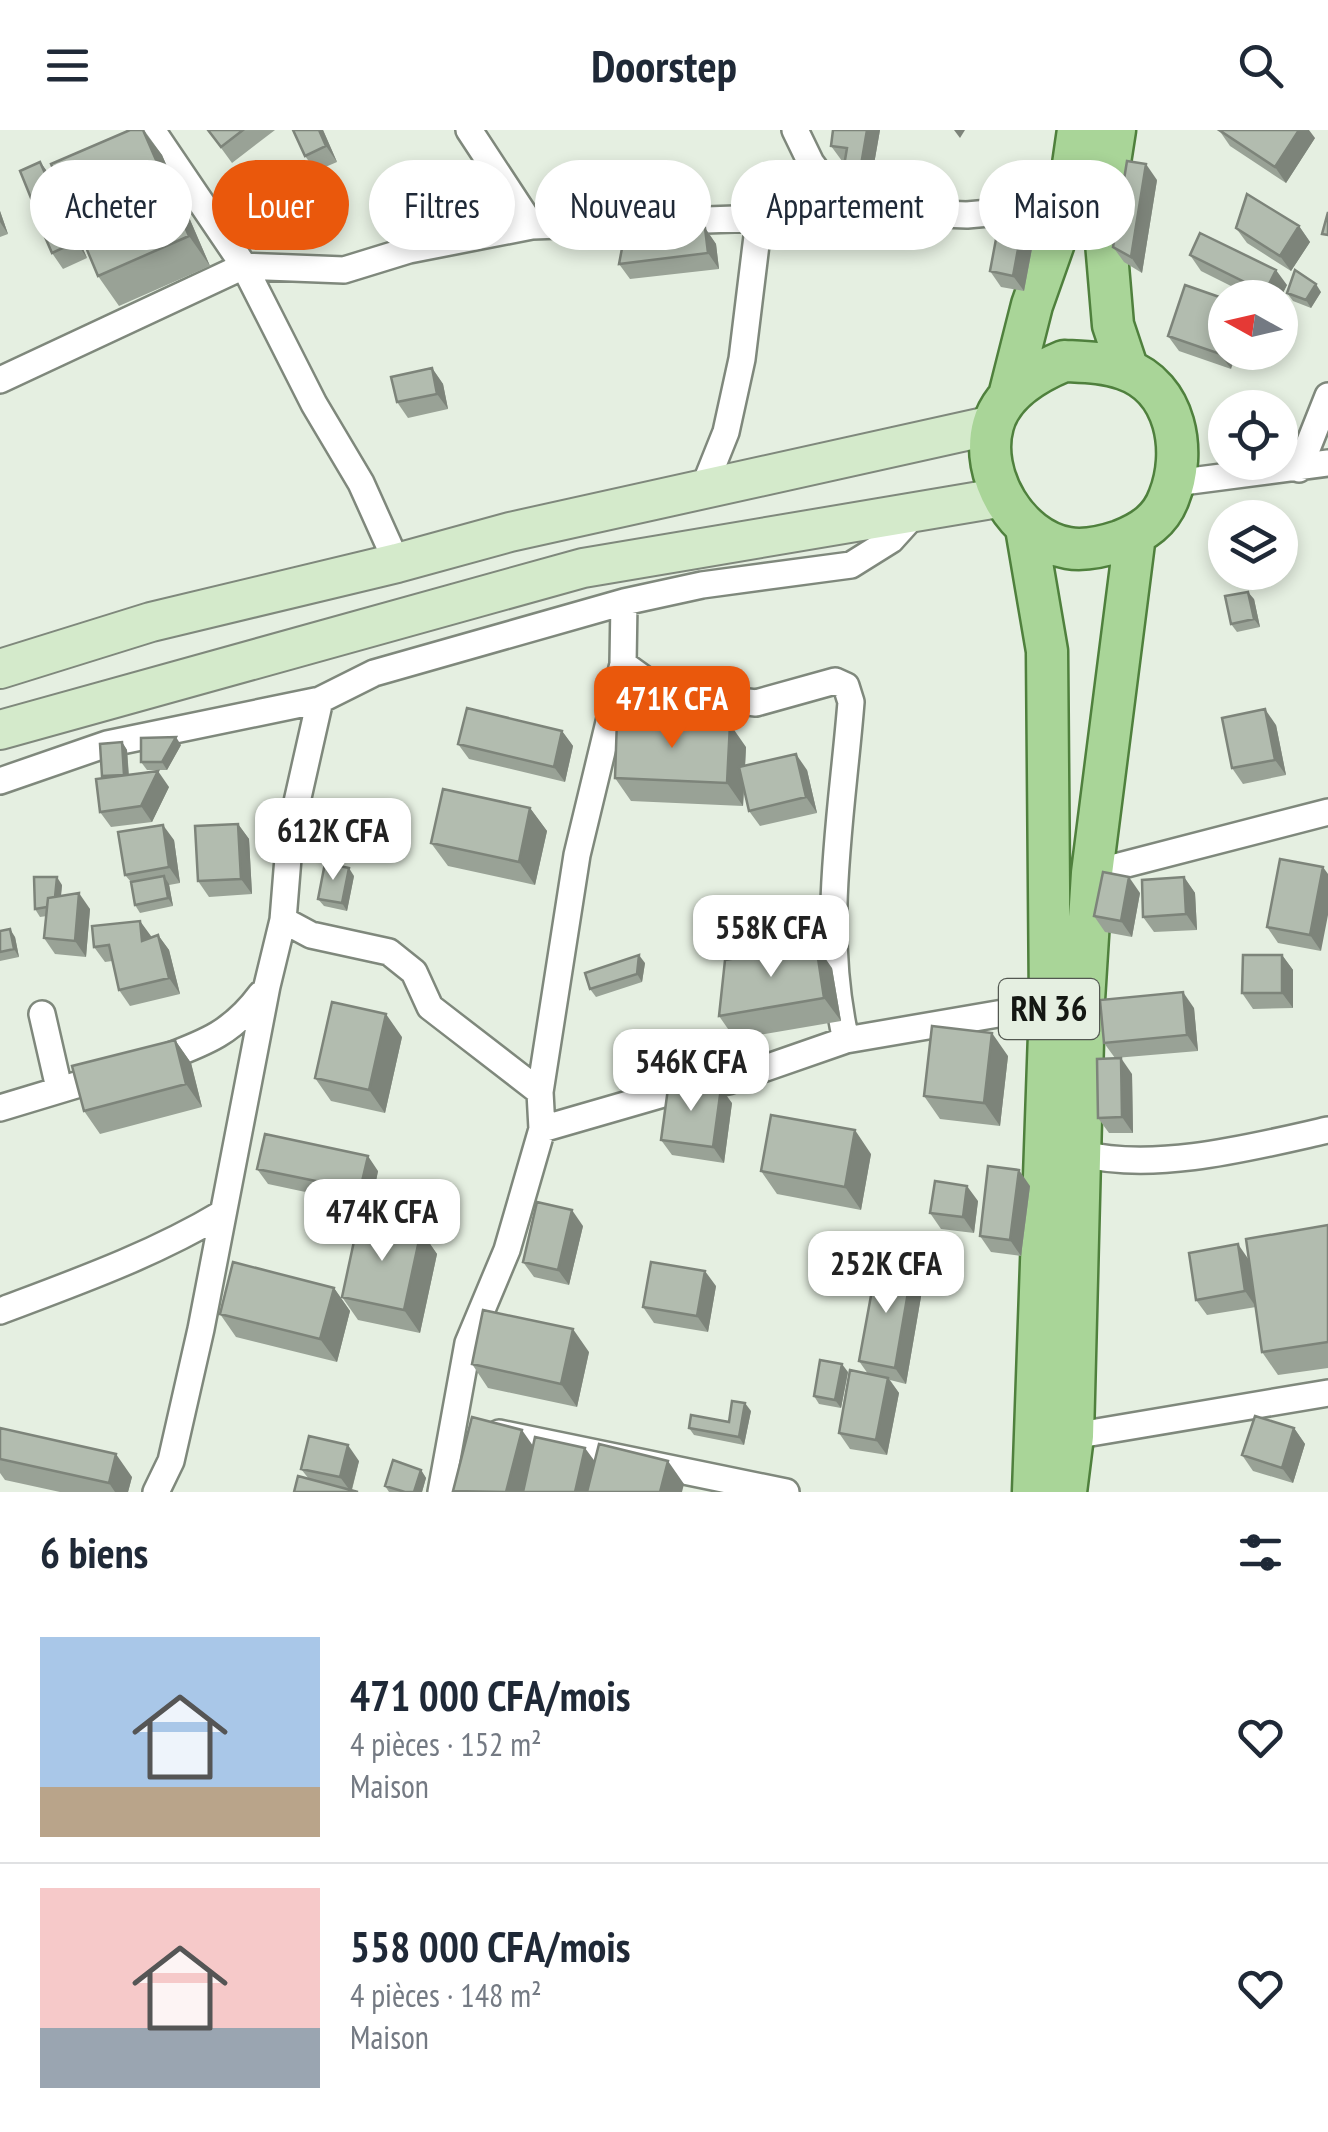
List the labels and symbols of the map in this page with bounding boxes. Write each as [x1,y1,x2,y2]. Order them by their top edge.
north arrow [1208,280,1298,370]
pin: 471K CFA [569,666,775,751]
pin: 612K CFA [230,798,436,883]
pin: 558K CFA [668,895,874,980]
road number: RN 36 [999,979,1099,1039]
pin: 546K CFA [588,1029,794,1114]
pin: 474K CFA [279,1179,485,1264]
pin: 252K CFA [783,1231,989,1316]

